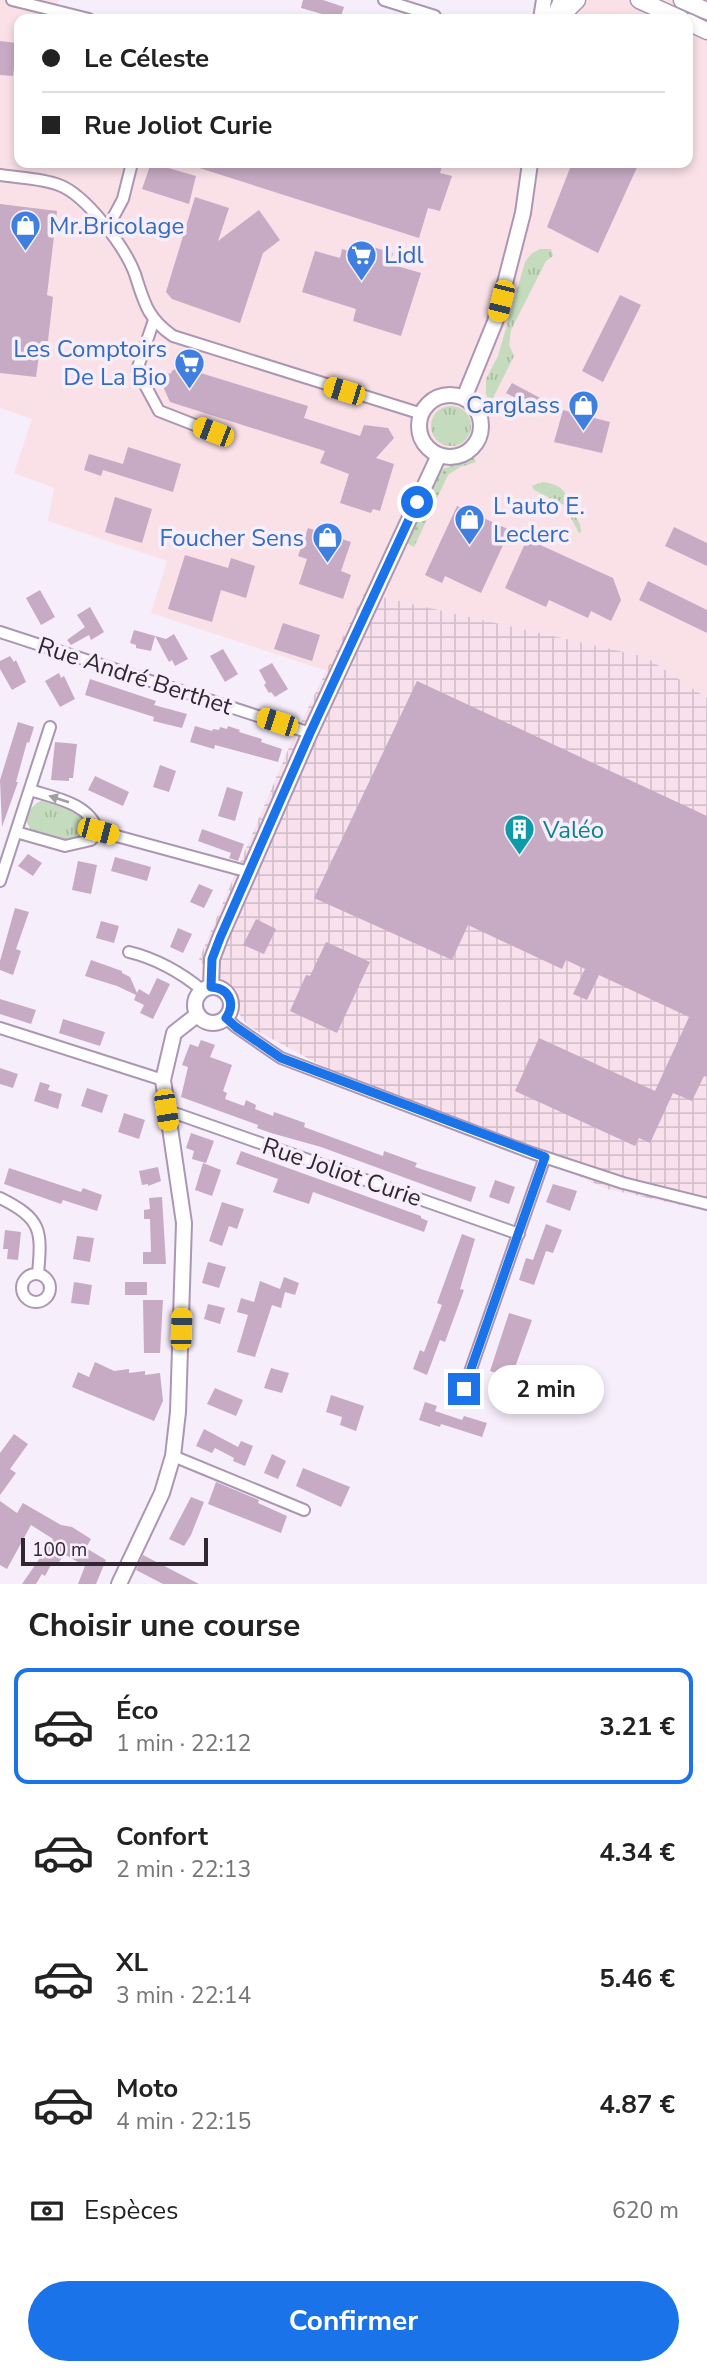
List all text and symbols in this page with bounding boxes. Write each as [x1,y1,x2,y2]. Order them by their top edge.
text: Le Céleste [84,41,209,76]
text: Rue Joliot Curie [84,108,272,143]
shop icon: Mr.Bricolage [9,209,43,253]
place label: Mr.Bricolage [49,210,184,242]
supermarket icon: Lidl [344,238,378,282]
place label: Lidl [384,239,424,271]
car [486,278,517,324]
place label: Les Comptoirs De La Bio [13,333,167,393]
supermarket icon: Les Comptoirs De La Bio [173,346,207,390]
car [321,375,368,407]
shop icon: Carglass [566,388,600,432]
place label: Carglass [466,389,560,421]
car [190,415,237,449]
route start [401,486,433,518]
place label: L'auto E. Leclerc [493,490,585,550]
shop icon: L'auto E. Leclerc [453,503,487,547]
shop icon: Foucher Sens [310,521,344,565]
place label: Foucher Sens [160,522,304,554]
street label: Rue André Berthet [34,630,237,723]
car [254,706,301,738]
one-way arrow [48,793,69,804]
building icon: Valéo [503,813,537,857]
place label: Valéo [542,814,604,846]
car [75,815,122,847]
car [153,1088,180,1132]
street label: Rue Joliot Curie [258,1130,426,1214]
car [170,1308,193,1350]
callout: 2 min [489,1364,604,1414]
route end [448,1373,480,1405]
text: 2 min [516,1374,576,1405]
scale bar [21,1535,208,1567]
text: 100 m [32,1537,87,1563]
text: Choisir une course [28,1604,300,1647]
text: Éco [116,1693,158,1728]
icon: car [32,1695,95,1758]
text: 3.21 € [599,1709,675,1744]
text: 1 min · 22:12 [116,1728,251,1759]
text: Confort [116,1819,208,1854]
icon: car [32,1821,95,1884]
text: 4.34 € [599,1835,675,1870]
text: 2 min · 22:13 [116,1854,251,1885]
text: XL [116,1945,148,1980]
icon: car [32,1947,95,2010]
text: 5.46 € [599,1961,675,1996]
text: 3 min · 22:14 [116,1980,251,2011]
text: Moto [116,2071,178,2106]
icon: car [32,2073,95,2136]
text: 4.87 € [599,2087,675,2122]
text: 4 min · 22:15 [116,2106,251,2137]
icon: cash [28,2192,66,2230]
text: Espèces [84,2193,179,2228]
text: 620 m [612,2195,679,2226]
button: Confirmer [28,2281,679,2361]

